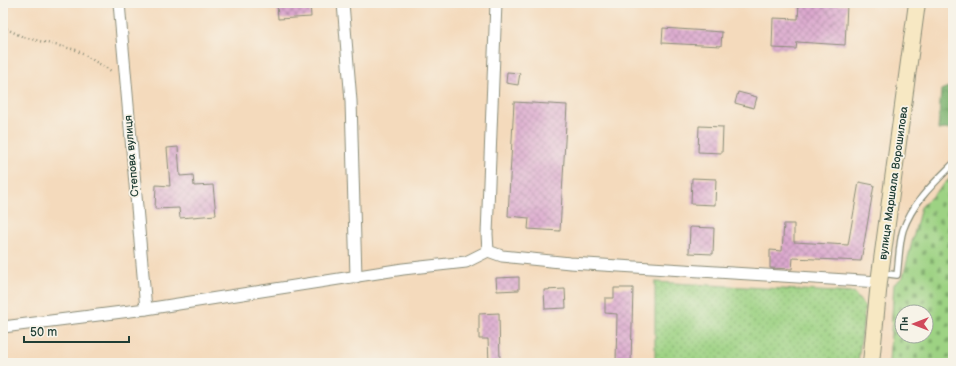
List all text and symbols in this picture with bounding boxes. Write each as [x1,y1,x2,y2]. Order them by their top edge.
street label: вулиця Маршала Ворошилова [876,105,911,261]
street label: Степова вулиця [121,115,142,197]
north arrow [894,304,934,344]
text: Пн [898,317,911,331]
scale bar [24,318,129,344]
text: 50 m [30,325,57,340]

